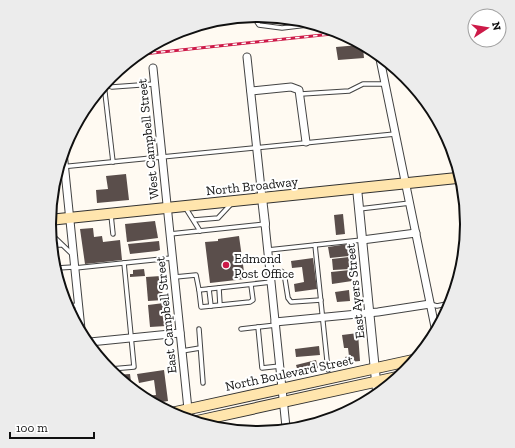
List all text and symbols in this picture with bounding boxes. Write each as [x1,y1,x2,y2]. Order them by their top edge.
north arrow [467,8,507,48]
text: N [489,21,504,32]
street label: West Campbell Street [134,78,162,200]
street label: North Broadway [205,174,299,198]
street label: East Ayers Street [343,242,367,339]
place label: Edmond Post Office [234,251,294,281]
street label: East Campbell Street [152,256,180,374]
marker: Edmond Post Office [221,260,231,270]
street label: North Boulevard Street [224,352,354,394]
scale bar [10,414,94,440]
text: 100 m [16,421,48,435]

